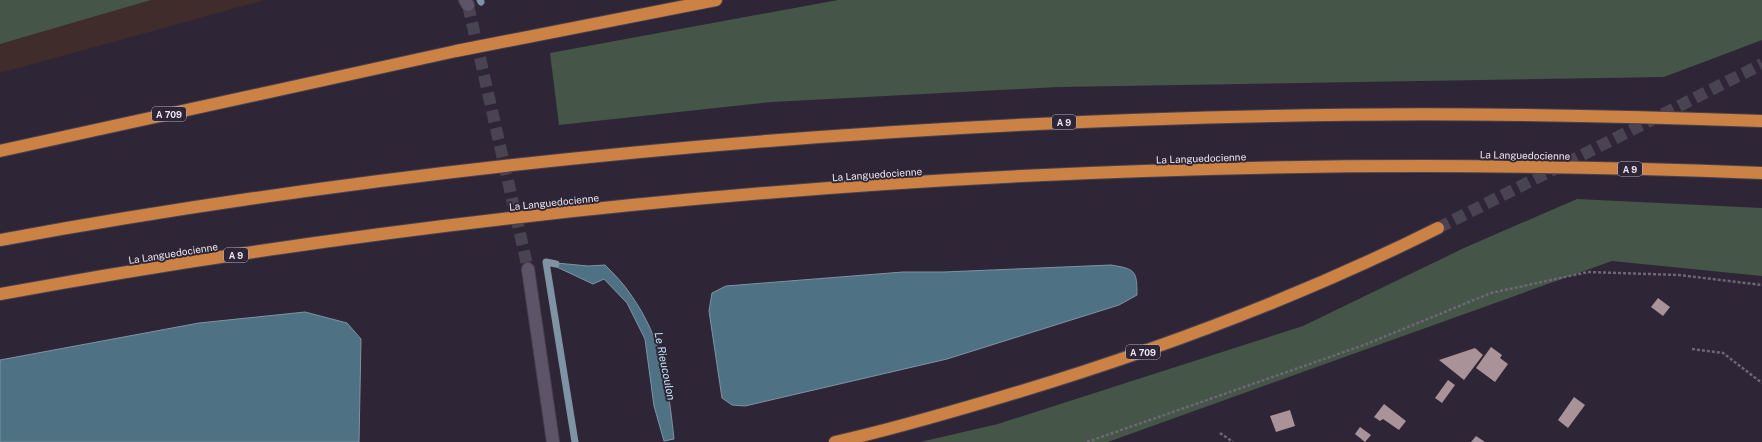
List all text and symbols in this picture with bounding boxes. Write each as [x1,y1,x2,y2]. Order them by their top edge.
road number: A 709 [152,107,186,121]
road number: A 9 [1052,115,1076,129]
street label: La Languedocienne [1480,148,1571,162]
street label: La Languedocienne [1156,150,1247,166]
road number: A 9 [1618,162,1642,176]
street label: La Languedocienne [832,165,923,183]
street label: La Languedocienne [508,191,600,213]
street label: La Languedocienne [127,240,219,266]
road number: A 9 [224,248,248,262]
water label: Le Rieucoulon [652,331,678,401]
road number: A 709 [1126,345,1160,359]

